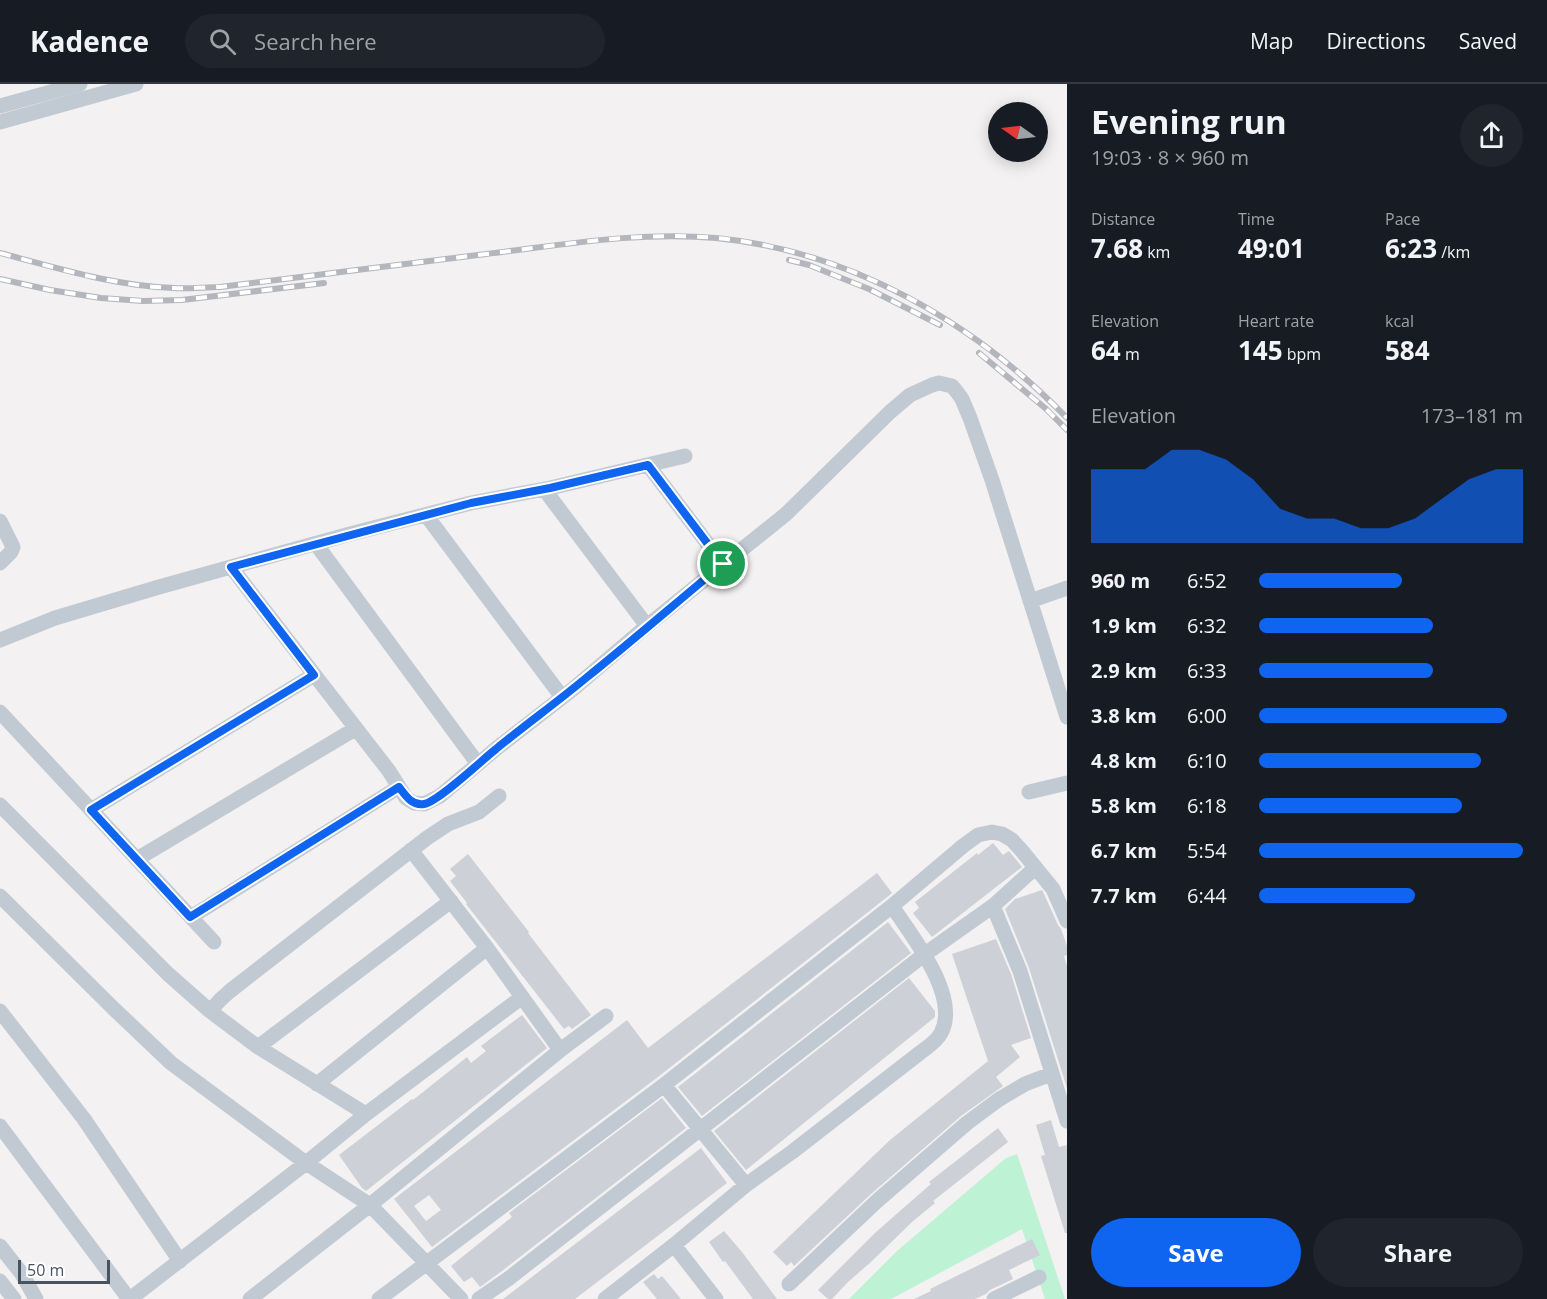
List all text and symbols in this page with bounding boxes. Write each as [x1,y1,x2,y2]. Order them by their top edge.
search box [185,14,605,68]
text: Kadence [30,22,149,60]
icon: search [206,25,239,58]
text: Search here [254,26,377,56]
text: Map [1250,27,1293,55]
text: Directions [1326,27,1426,55]
text: Saved [1459,27,1517,55]
text: Evening run [1091,99,1287,144]
north arrow [988,102,1048,162]
map controls [988,102,1048,162]
button: share [1460,104,1523,167]
text: 19:03 · 8 × 960 m [1091,144,1249,171]
text: Distance [1091,208,1155,230]
text: Time [1238,208,1275,230]
text: Pace [1385,208,1420,230]
text: 7.68 [1091,230,1143,266]
text: 49:01 [1238,230,1305,266]
text: 6:23 [1385,230,1437,266]
text: km [1143,241,1170,263]
text: /km [1437,241,1470,263]
text: Elevation [1091,310,1159,332]
text: Heart rate [1238,310,1314,332]
text: kcal [1385,310,1414,332]
text: 64 [1091,332,1121,368]
text: 145 [1238,332,1283,368]
text: 584 [1385,332,1430,368]
text: m [1121,343,1140,365]
text: bpm [1283,343,1321,365]
text: Elevation [1091,402,1176,429]
text: 173–181 m [1421,402,1523,429]
pin [697,538,748,589]
icon: arrive [706,547,739,580]
text: 960 m [1091,567,1150,594]
text: 6:52 [1187,567,1227,594]
text: 1.9 km [1091,612,1157,639]
text: 6:32 [1187,612,1227,639]
text: 2.9 km [1091,657,1157,684]
text: 6:33 [1187,657,1227,684]
text: 3.8 km [1091,702,1157,729]
text: 6:00 [1187,702,1227,729]
text: 4.8 km [1091,747,1157,774]
text: 6:10 [1187,747,1227,774]
text: 5.8 km [1091,792,1157,819]
text: 6:18 [1187,792,1227,819]
text: 6.7 km [1091,837,1157,864]
text: 5:54 [1187,837,1227,864]
text: 7.7 km [1091,882,1157,909]
text: 6:44 [1187,882,1227,909]
button: Save [1091,1218,1301,1287]
button: Share [1313,1218,1523,1287]
scale bar [18,1257,110,1284]
text: 50 m [27,1259,64,1281]

